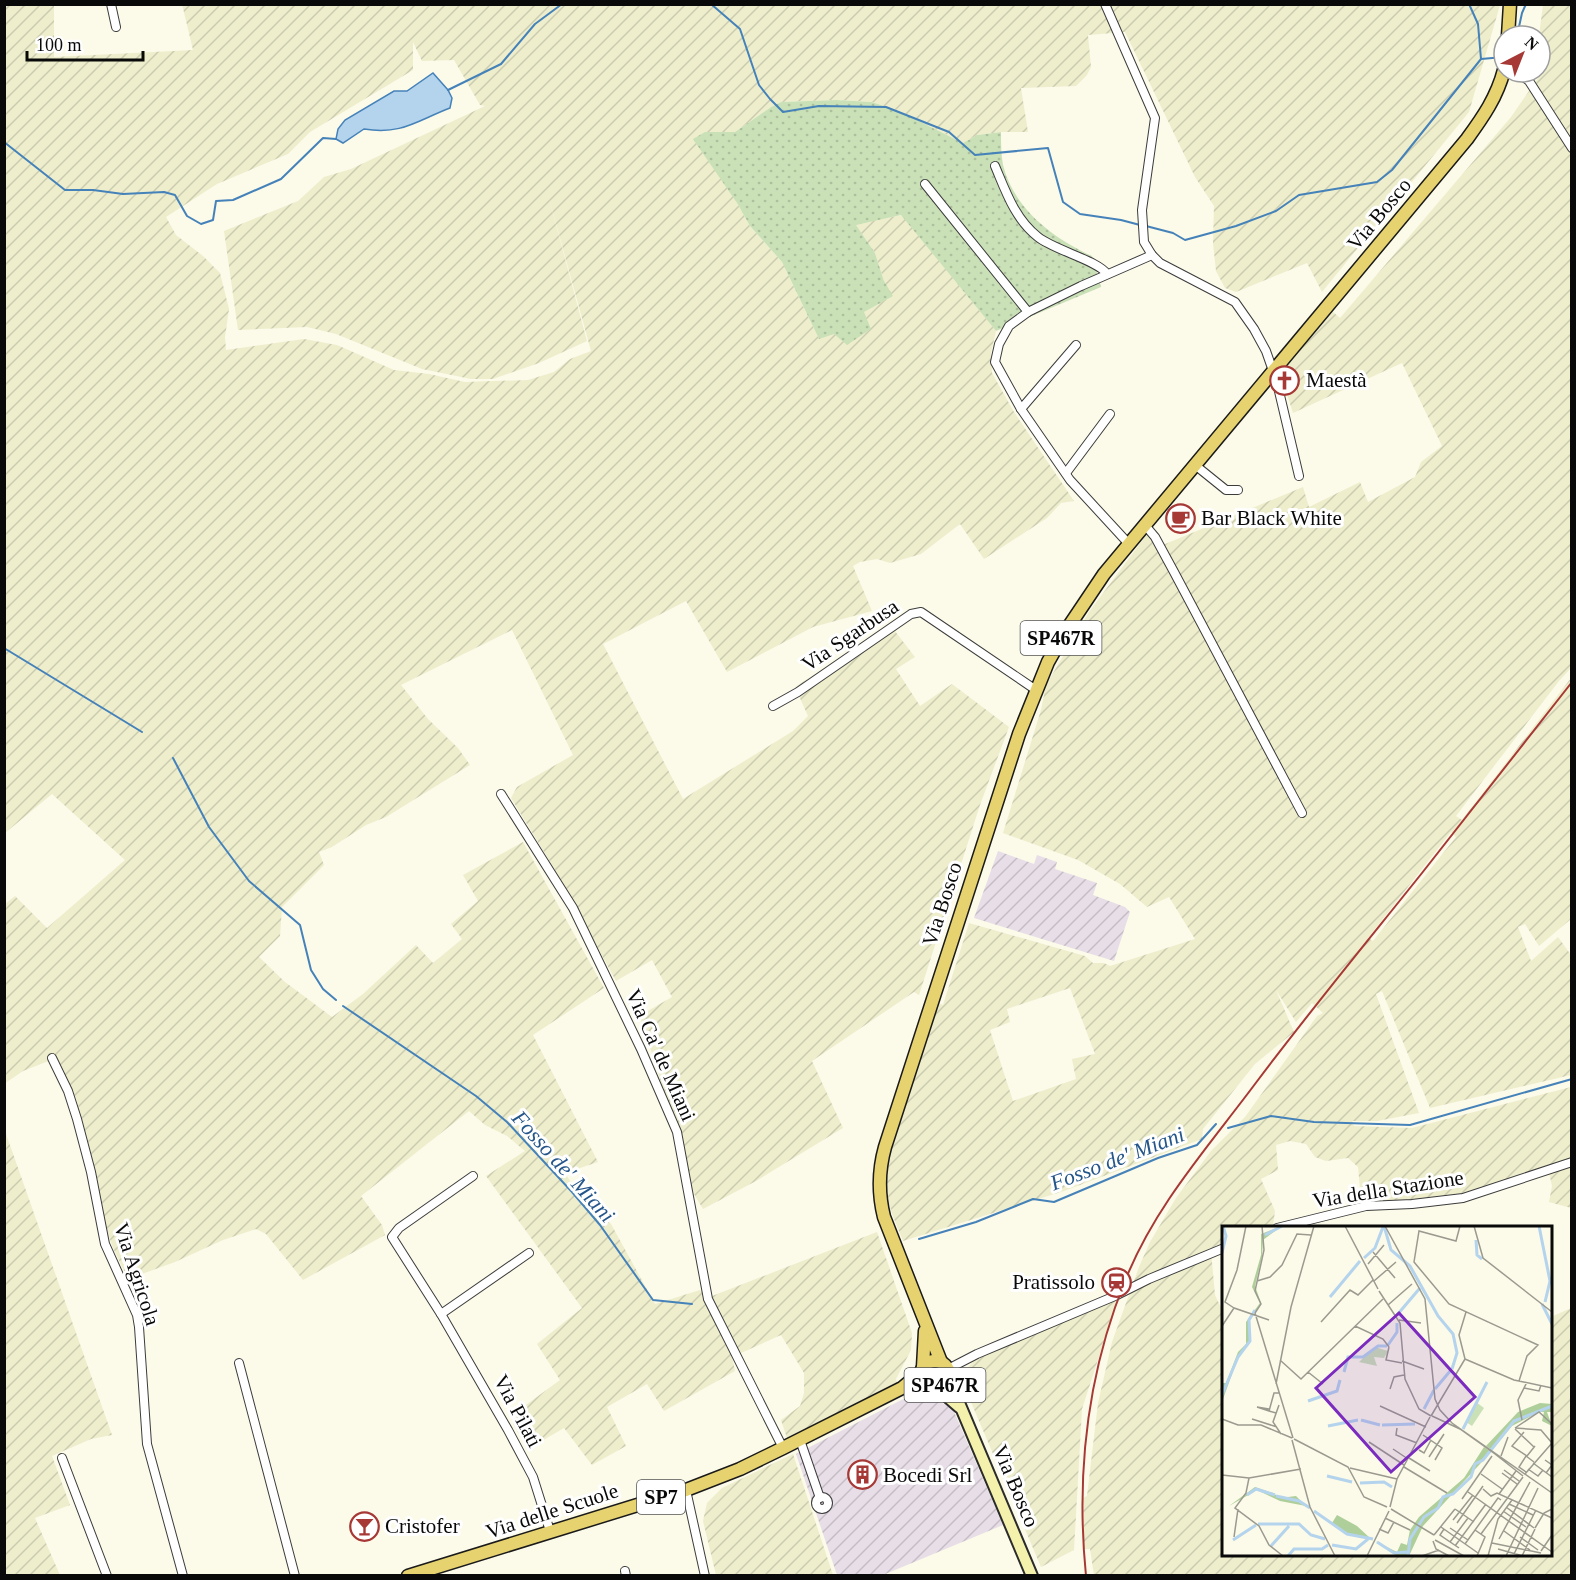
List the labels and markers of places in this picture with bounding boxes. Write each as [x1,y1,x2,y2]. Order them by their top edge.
church icon: Maestà [1269,364,1301,396]
place label: Maestà [1306,368,1367,392]
cafe icon: Bar Black White [1164,502,1196,534]
place label: Bar Black White [1201,506,1342,530]
station icon: Pratissolo [1100,1266,1132,1298]
place label: Pratissolo [1012,1270,1095,1294]
building icon: Bocedi Srl [846,1459,878,1491]
place label: Bocedi Srl [883,1463,972,1487]
bar icon: Cristofer [348,1510,380,1542]
place label: Cristofer [385,1514,460,1538]

